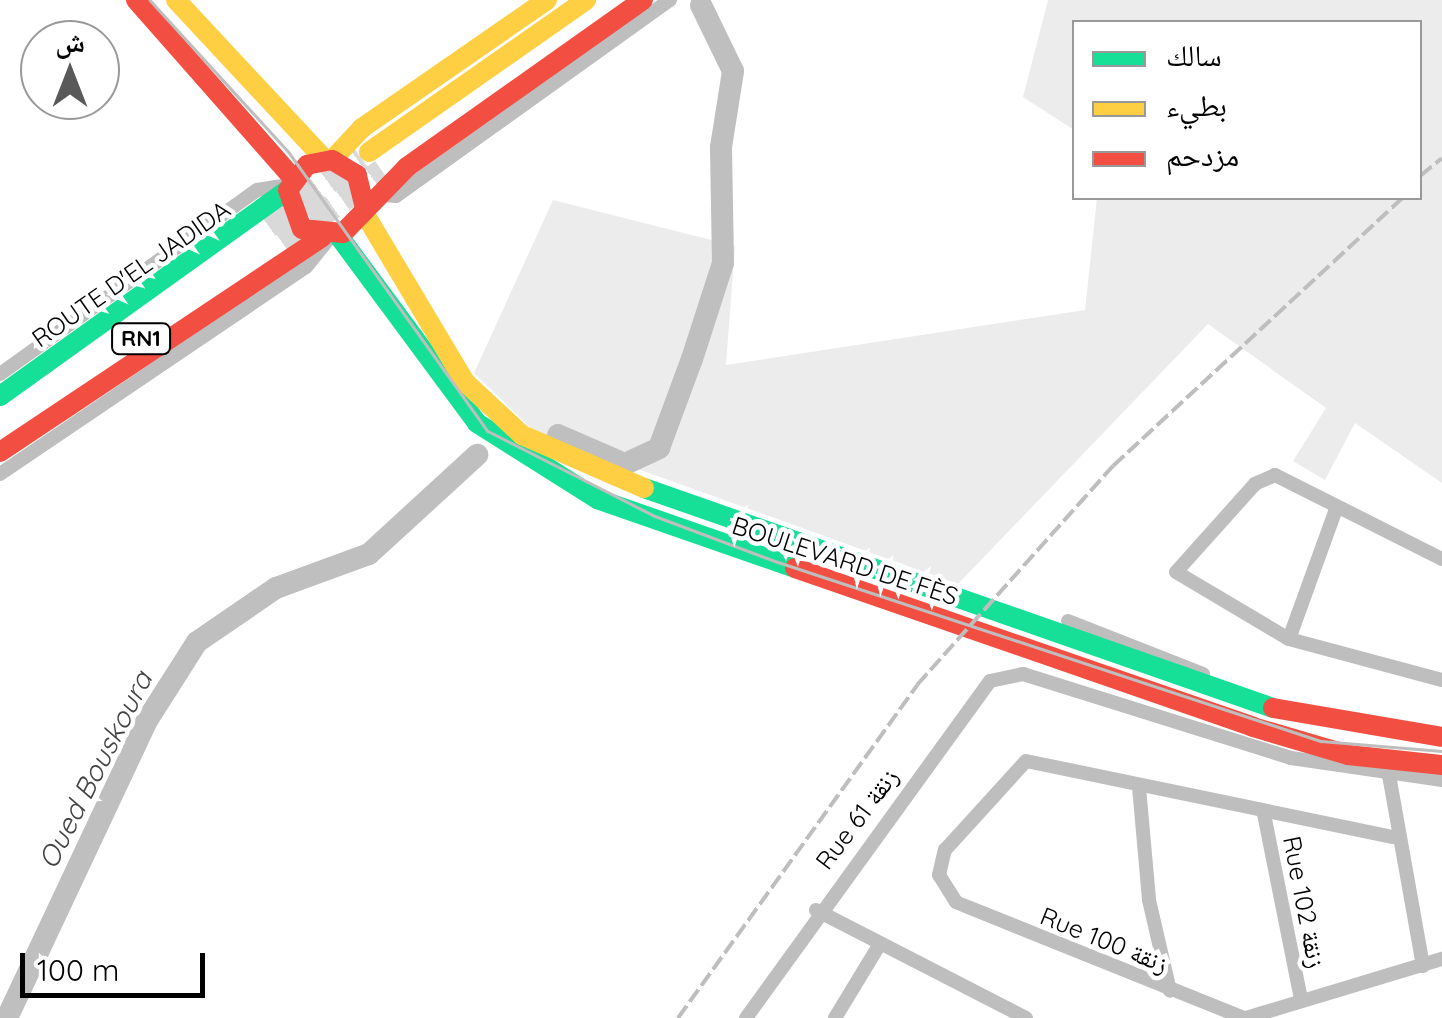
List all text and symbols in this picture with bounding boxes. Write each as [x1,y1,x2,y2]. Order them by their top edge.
north arrow [20,20,120,120]
legend [1072,20,1422,200]
text: ش [55,24,85,59]
text: سالك [1166,36,1222,74]
text: بطيء [1166,86,1227,124]
text: مزدحم [1166,136,1239,174]
street label: ROUTE D'EL JADIDA [26,194,236,354]
road number: RN1 [111,322,171,356]
street label: BOULEVARD DE FÈS [728,510,962,612]
water label: Oued Bouskoura [31,666,159,874]
street label: Rue 61 زنقة [809,763,905,875]
street label: Rue 102 زنقة [1276,833,1332,971]
street label: Rue 100 زنقة [1036,901,1172,979]
scale bar [25,933,210,995]
text: 100 m [37,951,119,989]

